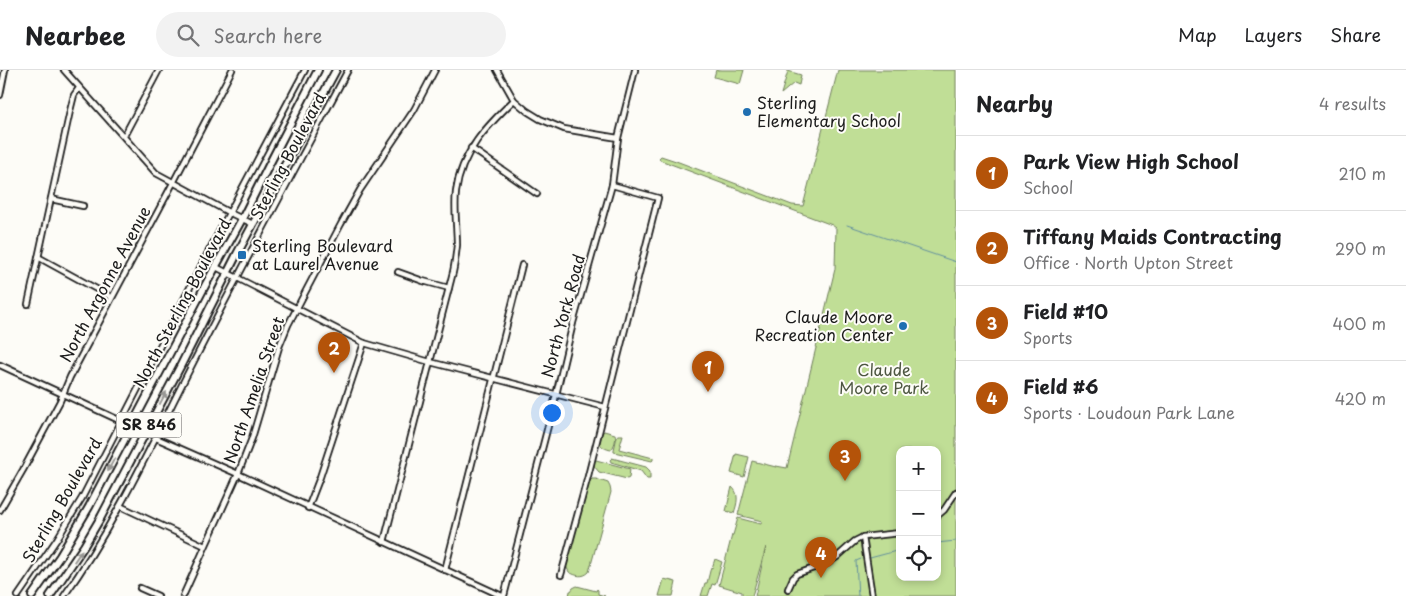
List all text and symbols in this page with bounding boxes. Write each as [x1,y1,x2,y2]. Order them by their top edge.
search box [156,12,506,57]
text: Nearbee [25,17,126,53]
icon: search [174,21,202,49]
text: Search here [214,21,322,49]
text: Map [1178,21,1217,48]
text: Layers [1245,21,1302,48]
text: Share [1330,21,1381,48]
street label: Sterling Boulevard [243,87,331,223]
text: Nearby [976,87,1053,119]
place label: Sterling Elementary School [757,90,901,132]
text: 4 results [1319,91,1386,115]
marker: Sterling Elementary School [741,106,753,118]
text: Park View High School [1023,147,1239,175]
text: 1 [988,161,996,185]
text: 210 m [1338,161,1386,185]
text: School [1023,175,1073,199]
street label: North Argonne Avenue [53,201,156,366]
street label: North Sterling Boulevard [126,213,236,392]
text: Tiffany Maids Contracting [1023,222,1282,250]
place label: Sterling Boulevard at Laurel Avenue [252,233,393,275]
text: 2 [986,236,998,260]
text: 290 m [1335,236,1386,260]
marker: Sterling Boulevard at Laurel Avenue [236,249,248,261]
text: Office · North Upton Street [1023,250,1233,274]
street label: North York Road [534,251,590,380]
text: Field #10 [1023,297,1108,325]
place label: Claude Moore Recreation Center [755,304,894,346]
text: 3 [987,311,997,335]
text: 400 m [1333,311,1386,335]
street label: North Amelia Street [217,313,290,466]
marker: Claude Moore Recreation Center [897,320,909,332]
text: Sports [1023,325,1072,349]
pin: 2 [318,332,350,373]
pin: 1 [692,351,724,392]
park label: Claude Moore Park [839,357,929,399]
text: Field #6 [1023,372,1098,400]
text: 4 [987,386,997,410]
text: 420 m [1335,386,1386,410]
one-way arrow [159,390,167,405]
your location [539,400,565,426]
text: Sports · Loudoun Park Lane [1023,400,1235,424]
road number: SR 846 [116,412,182,438]
street label: Sterling Boulevard [16,432,107,567]
pin: 3 [829,440,861,481]
map controls [896,446,941,581]
button: + [896,446,941,491]
one-way arrow [107,458,115,473]
button: − [896,491,941,536]
button: locate [896,536,941,581]
pin: 4 [805,537,837,578]
one-way arrow [73,549,83,563]

